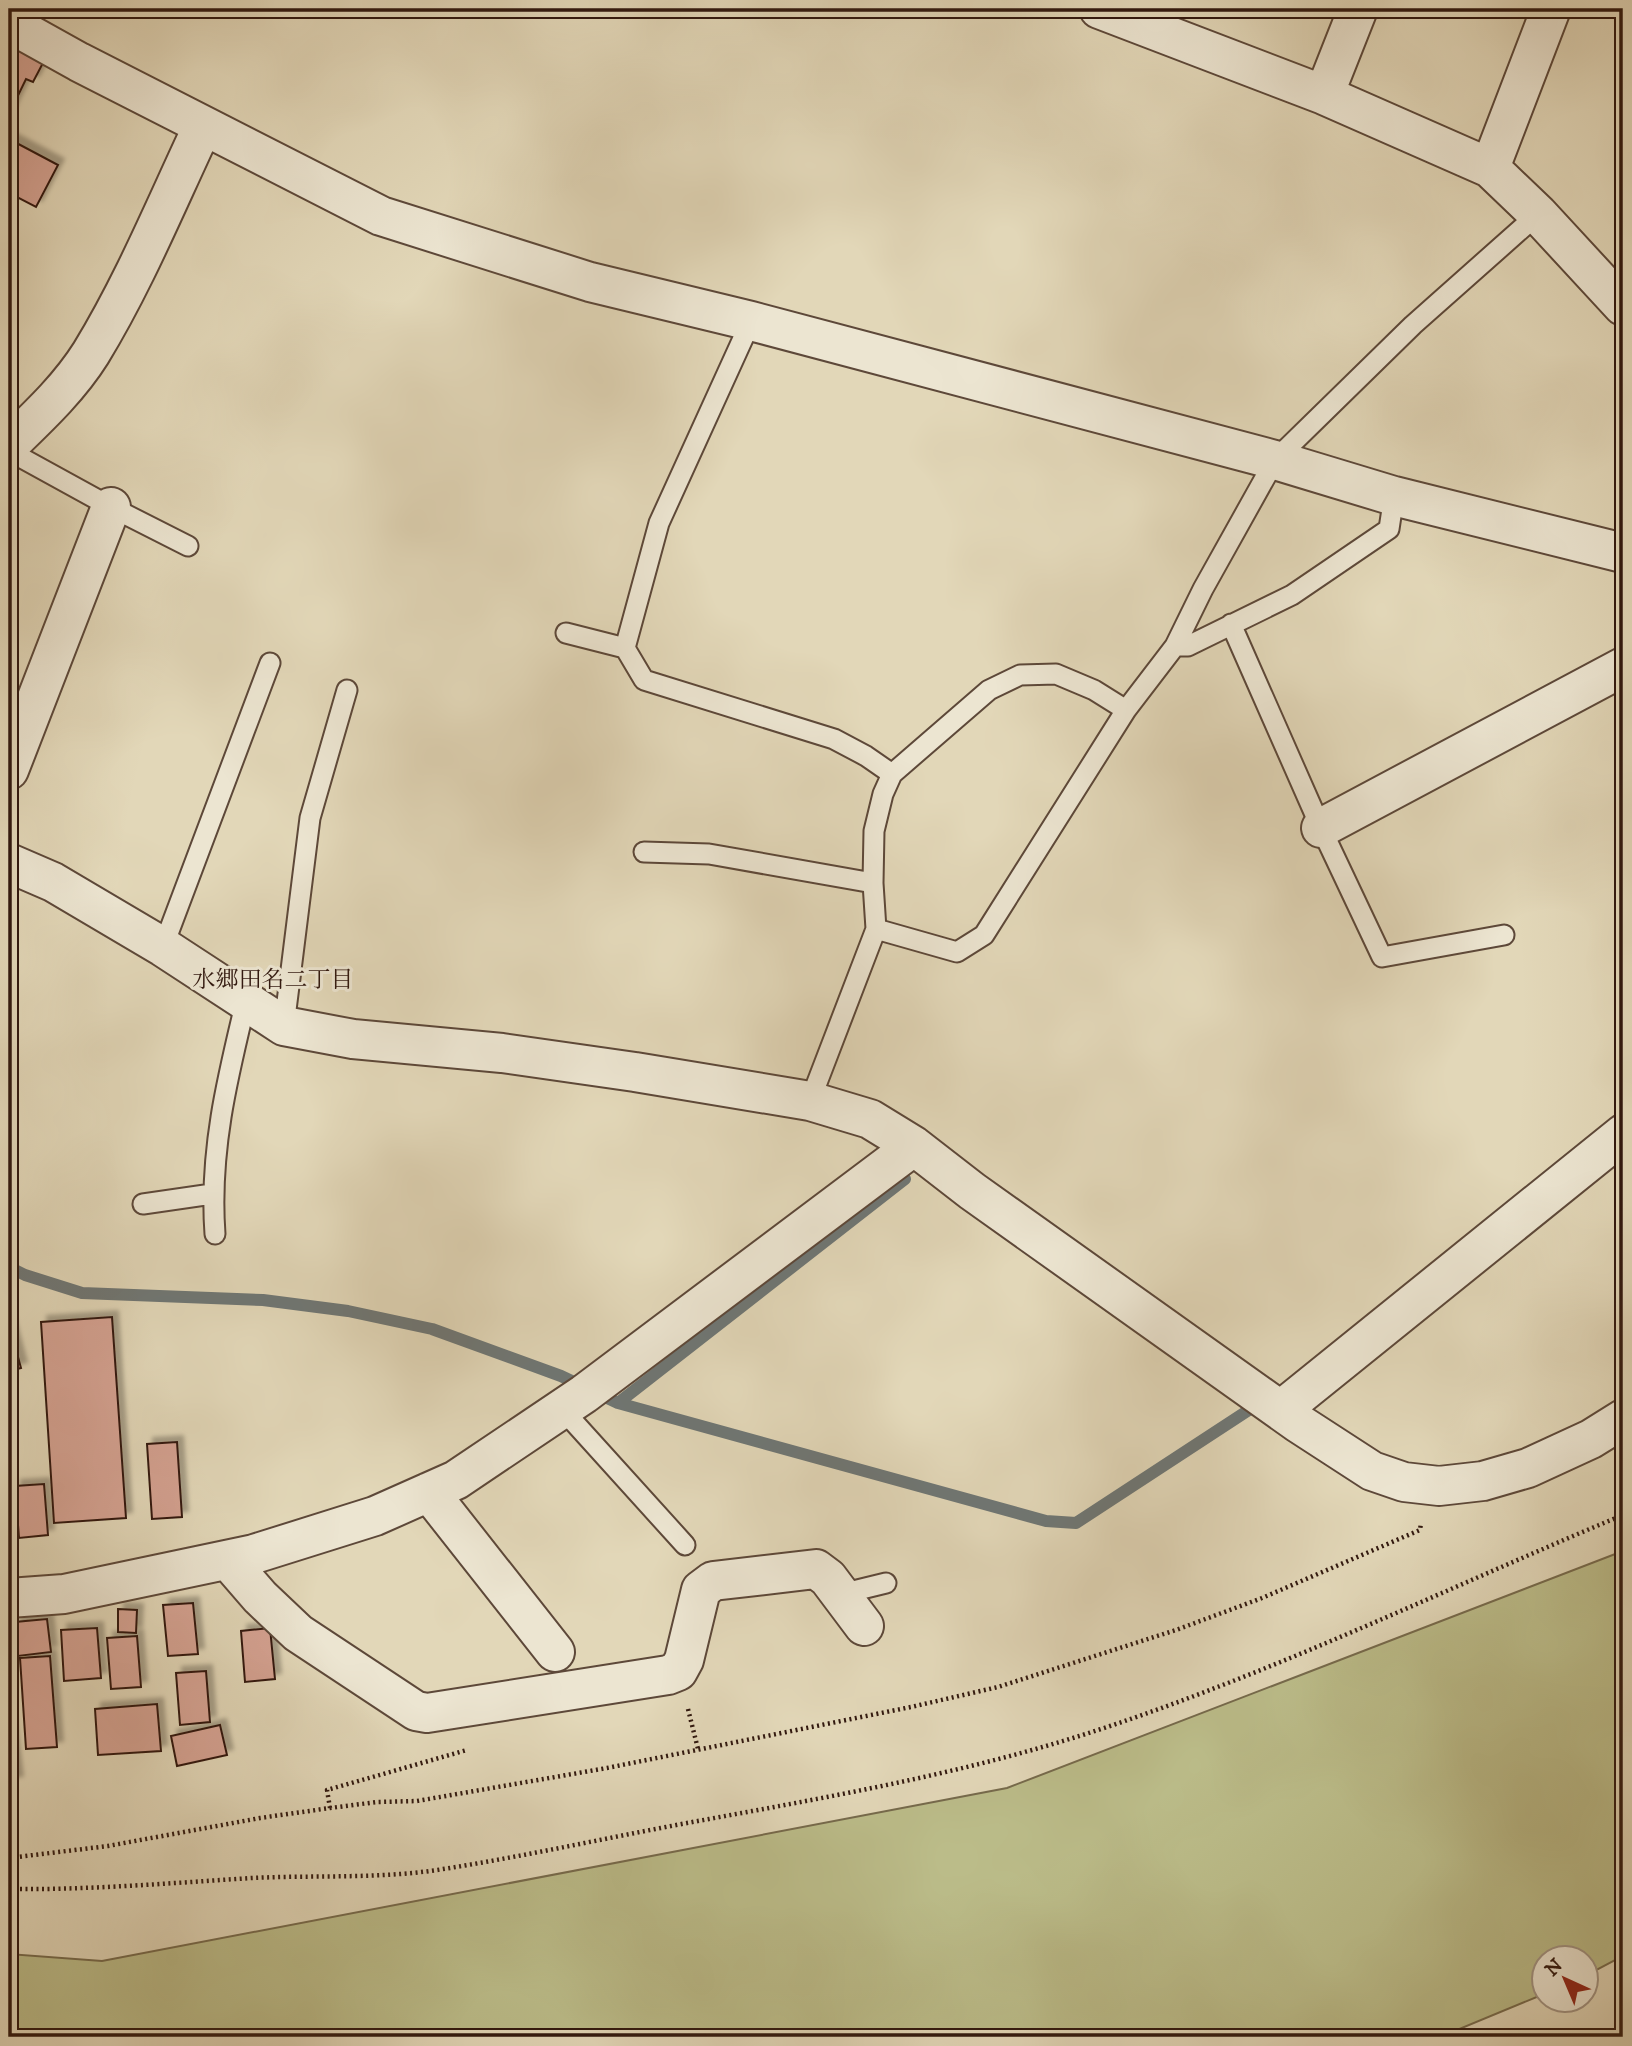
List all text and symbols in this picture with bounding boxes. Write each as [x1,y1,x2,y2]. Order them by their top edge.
district label: 水郷田名二丁目 [193,966,354,995]
north arrow [1530,1944,1600,2014]
text: N [1541,1954,1568,1982]

